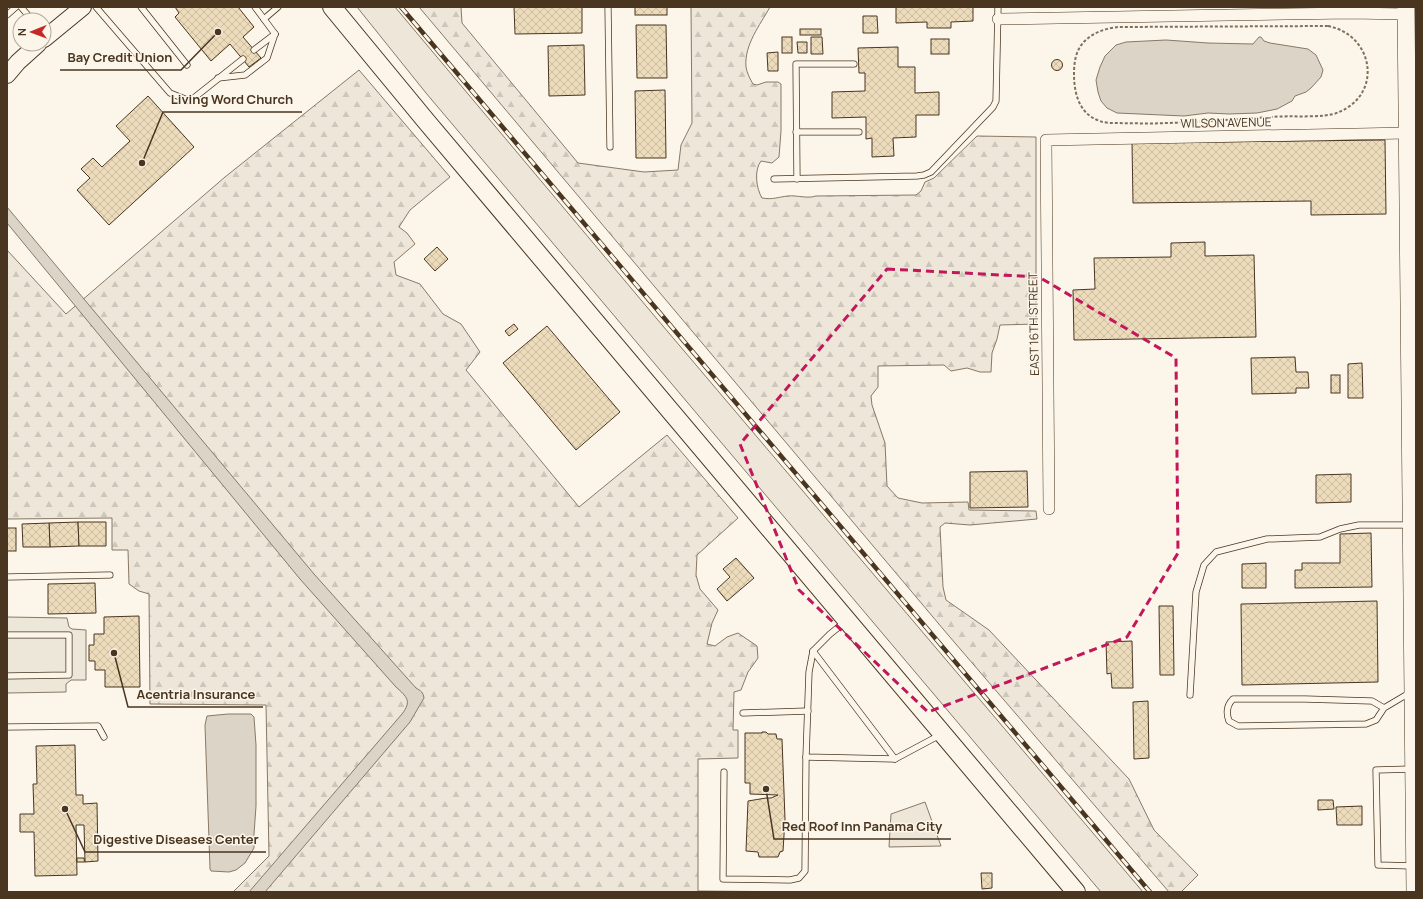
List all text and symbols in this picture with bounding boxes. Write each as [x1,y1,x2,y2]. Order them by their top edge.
north arrow [12,12,52,52]
text: N [14,28,29,36]
callout: Bay Credit Union [60,45,181,70]
text: Bay Credit Union [68,48,172,66]
callout: Living Word Church [163,87,302,112]
text: Living Word Church [171,90,293,108]
street label: WILSON AVENUE [1180,113,1272,132]
street label: EAST 16TH STREET [1024,271,1043,376]
callout: Acentria Insurance [128,682,263,707]
text: Acentria Insurance [137,685,256,703]
callout: Red Roof Inn Panama City [774,814,951,839]
text: Red Roof Inn Panama City [782,817,943,835]
callout: Digestive Diseases Center [85,827,266,852]
text: Digestive Diseases Center [93,830,259,848]

